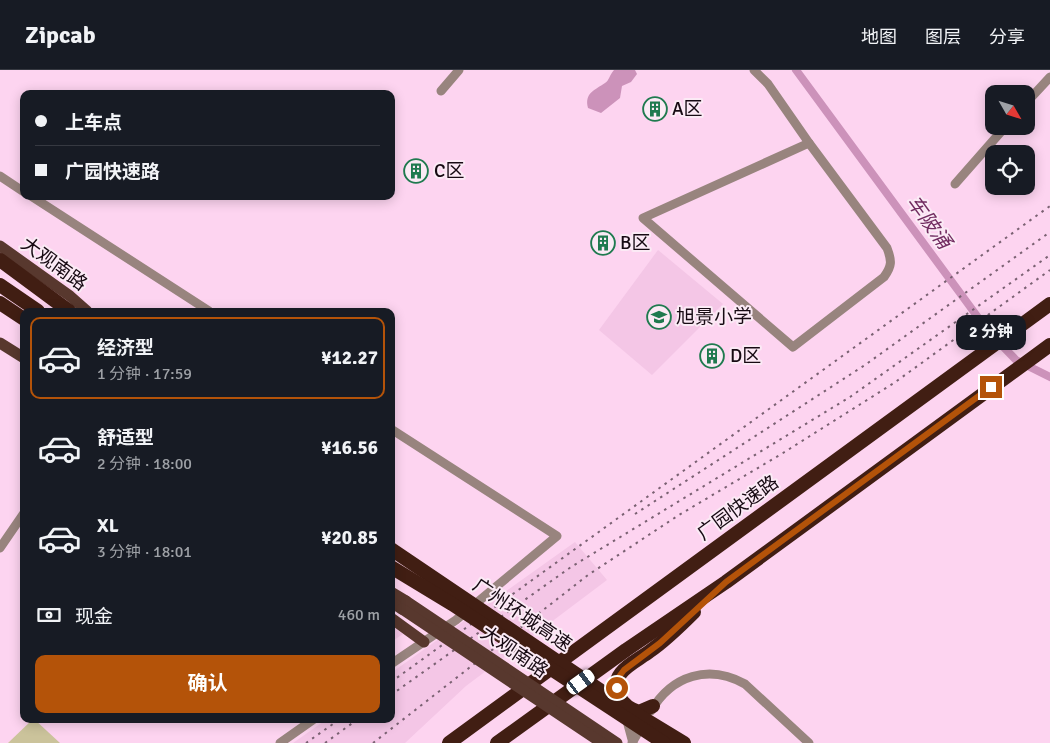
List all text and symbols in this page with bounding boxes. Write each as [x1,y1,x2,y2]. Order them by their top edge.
text: Zipcab [25,20,96,50]
text: 地图 [861,26,897,48]
text: 图层 [925,26,961,48]
text: 分享 [989,26,1025,48]
north arrow [985,85,1035,135]
map controls [985,85,1035,195]
building icon: A区 [642,96,668,122]
place label: A区 [672,97,703,121]
text: 上车点 [65,111,122,135]
button: locate [985,145,1035,195]
building icon: C区 [403,158,429,184]
place label: C区 [434,159,464,183]
text: 广园快速路 [65,160,160,184]
water label: 车陂涌 [901,190,958,255]
building icon: B区 [590,230,616,256]
place label: B区 [620,231,651,255]
street label: 大观南路 [16,232,92,296]
school or university icon: 旭景小学 [646,304,672,330]
place label: 旭景小学 [676,305,752,329]
callout: 2 分钟 [956,314,1026,350]
text: 2 分钟 [969,322,1013,342]
icon: car [37,336,82,381]
text: 经济型 [97,336,154,360]
building icon: D区 [699,343,725,369]
place label: D区 [730,344,761,368]
text: ¥12.27 [321,346,378,370]
text: 1 分钟 · 17:59 [97,364,192,384]
route end [980,376,1002,398]
icon: car [37,426,82,471]
text: 舒适型 [97,426,154,450]
text: ¥16.56 [321,436,378,460]
text: 2 分钟 · 18:00 [97,454,192,474]
street label: 广园快速路 [693,470,783,546]
text: XL [97,514,119,538]
icon: car [37,516,82,561]
text: ¥20.85 [321,526,378,550]
text: 3 分钟 · 18:01 [97,542,192,562]
street label: 广州环城高速 [468,573,576,657]
icon: cash [35,601,63,629]
text: 现金 [75,605,113,629]
text: 460 m [338,605,380,625]
street label: 大观南路 [476,621,552,683]
button: 确认 [35,655,380,713]
car [564,667,597,697]
route start [606,677,628,699]

